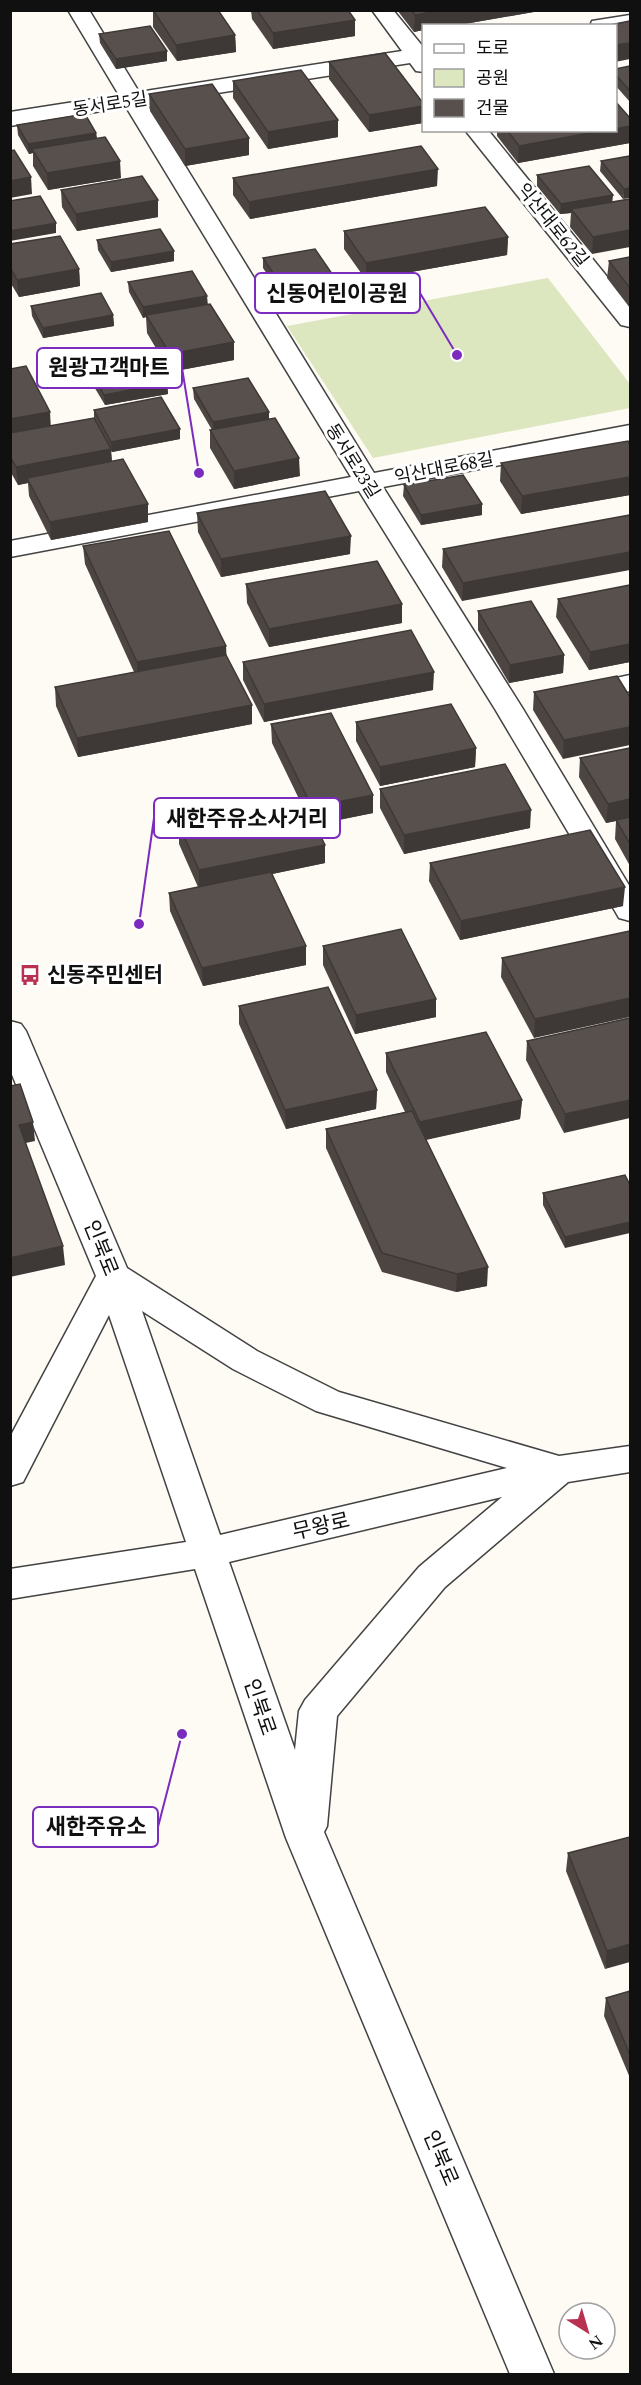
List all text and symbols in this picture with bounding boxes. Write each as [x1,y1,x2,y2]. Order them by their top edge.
legend [422,24,617,132]
text: 도로 [476,35,509,62]
text: 공원 [476,65,509,92]
street label: 동서로5길 [71,85,149,124]
text: 건물 [476,95,509,122]
street label: 익산대로62길 [510,178,595,273]
callout: 신동어린이공원 [255,273,420,313]
text: 신동어린이공원 [266,278,408,311]
callout: 원광고객마트 [37,348,182,388]
text: 원광고객마트 [48,352,170,385]
street label: 동서로23길 [319,418,386,504]
street label: 익산대로68길 [392,446,496,491]
callout: 새한주유소사거리 [154,798,340,838]
text: 새한주유소사거리 [166,803,328,836]
place label: 신동주민센터 [47,960,163,992]
bus stop icon: 신동주민센터 [18,963,42,987]
street label: 인북로 [74,1216,126,1281]
street label: 무왕로 [289,1505,353,1549]
street label: 인북로 [234,1675,284,1740]
callout: 새한주유소 [33,1807,158,1847]
text: 새한주유소 [45,1811,147,1844]
street label: 인북로 [414,2125,466,2191]
north arrow [557,2301,617,2361]
text: N [583,2329,608,2356]

